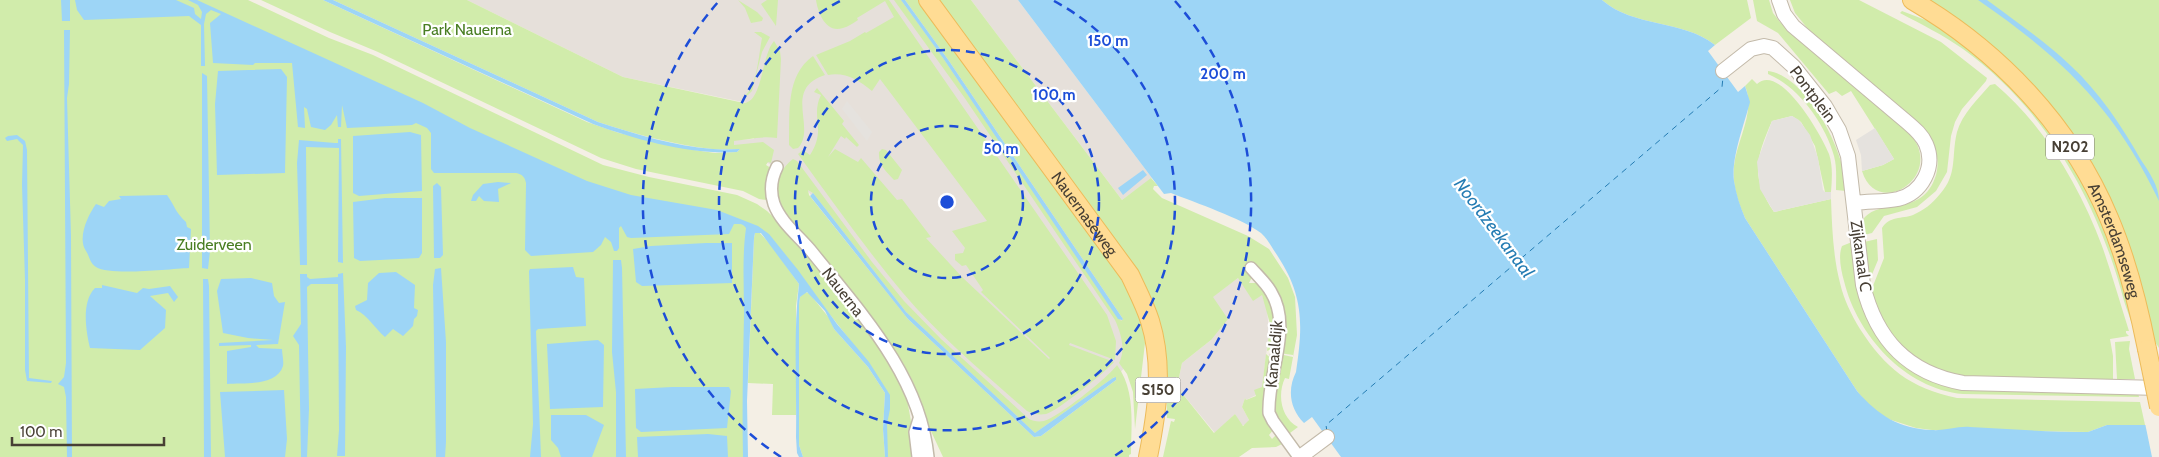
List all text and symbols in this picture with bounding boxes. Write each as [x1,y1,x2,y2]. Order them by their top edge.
park label: Park Nauerna [422,20,512,39]
text: 150 m [1088,32,1128,50]
street label: Pontplein [1786,62,1840,126]
text: 200 m [1200,65,1246,83]
text: 100 m [1032,86,1076,104]
road number: N202 [2046,134,2094,160]
text: 50 m [983,140,1019,158]
street label: Nauernaseweg [1048,168,1123,260]
water label: Noordzeekanaal [1449,174,1539,283]
street label: Amsterdamseweg [2084,179,2145,301]
centre of rings [938,193,956,211]
street label: Zijkanaal C [1847,219,1875,293]
park label: Zuiderveen [176,235,252,254]
street label: Nauerna [818,264,868,321]
street label: Kanaaldijk [1262,319,1286,388]
road number: S150 [1136,378,1180,402]
scale bar [12,414,165,446]
text: 100 m [20,423,62,441]

